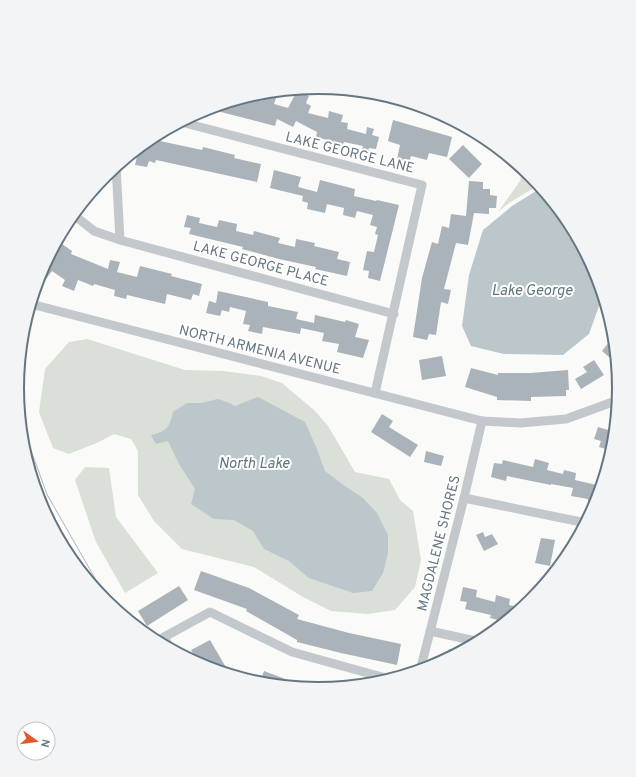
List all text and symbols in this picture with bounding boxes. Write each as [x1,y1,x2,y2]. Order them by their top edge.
street label: LAKE GEORGE LANE [283,129,416,178]
street label: LAKE GEORGE PLACE [191,238,330,291]
water label: Lake George [492,282,573,301]
street label: NORTH ARMENIA AVENUE [177,322,342,379]
water label: North Lake [218,455,290,474]
street label: MAGDALENE SHORES [414,474,465,613]
north arrow [16,721,56,761]
text: N [37,738,52,749]

